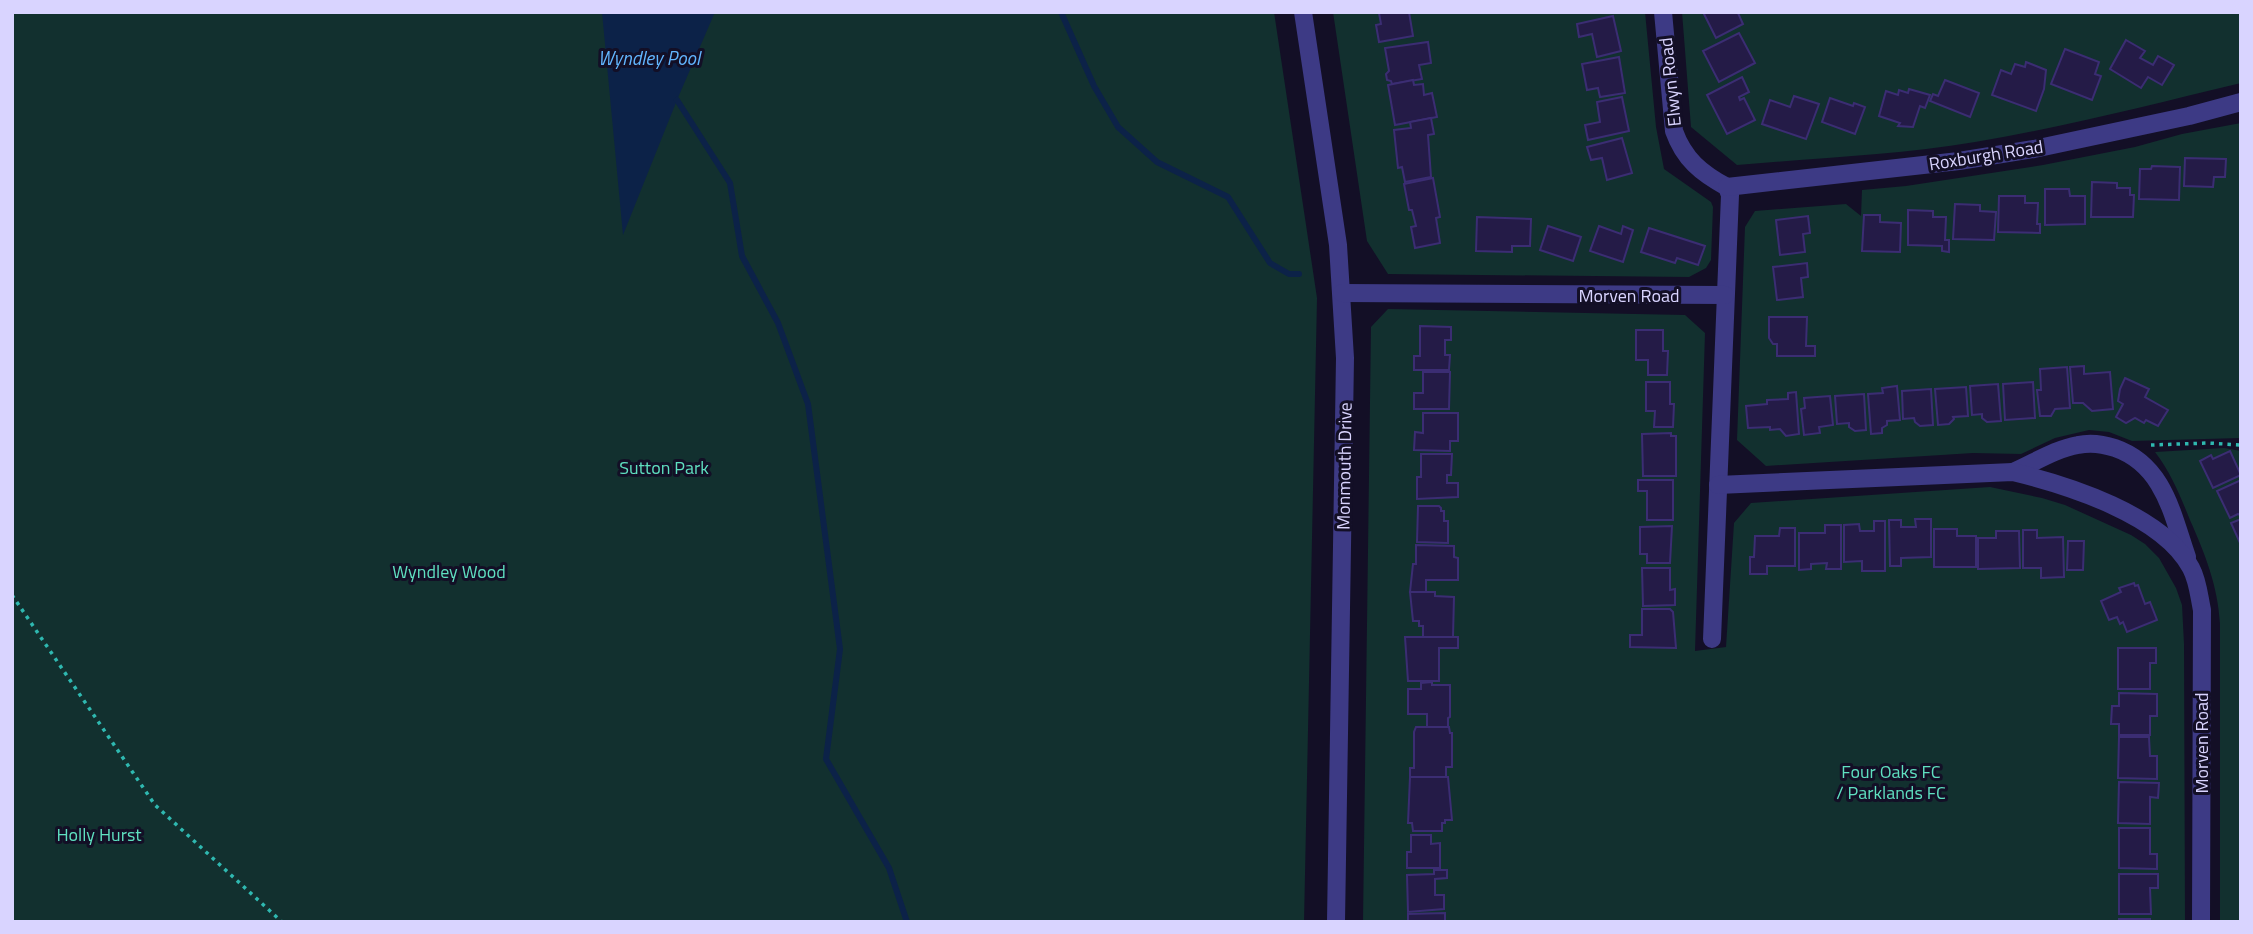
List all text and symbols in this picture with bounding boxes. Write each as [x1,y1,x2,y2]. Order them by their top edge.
street label: Elwyn Road [1652,36,1688,128]
water label: Wyndley Pool [598,43,702,72]
street label: Roxburgh Road [1927,133,2045,177]
street label: Morven Road [1579,282,1679,309]
street label: Monmouth Drive [1329,402,1359,530]
park label: Sutton Park [619,454,709,481]
park label: Wyndley Wood [392,558,506,585]
street label: Morven Road [2188,693,2215,793]
park label: Four Oaks FC / Parklands FC [1836,758,1946,806]
park label: Holly Hurst [56,821,142,848]

